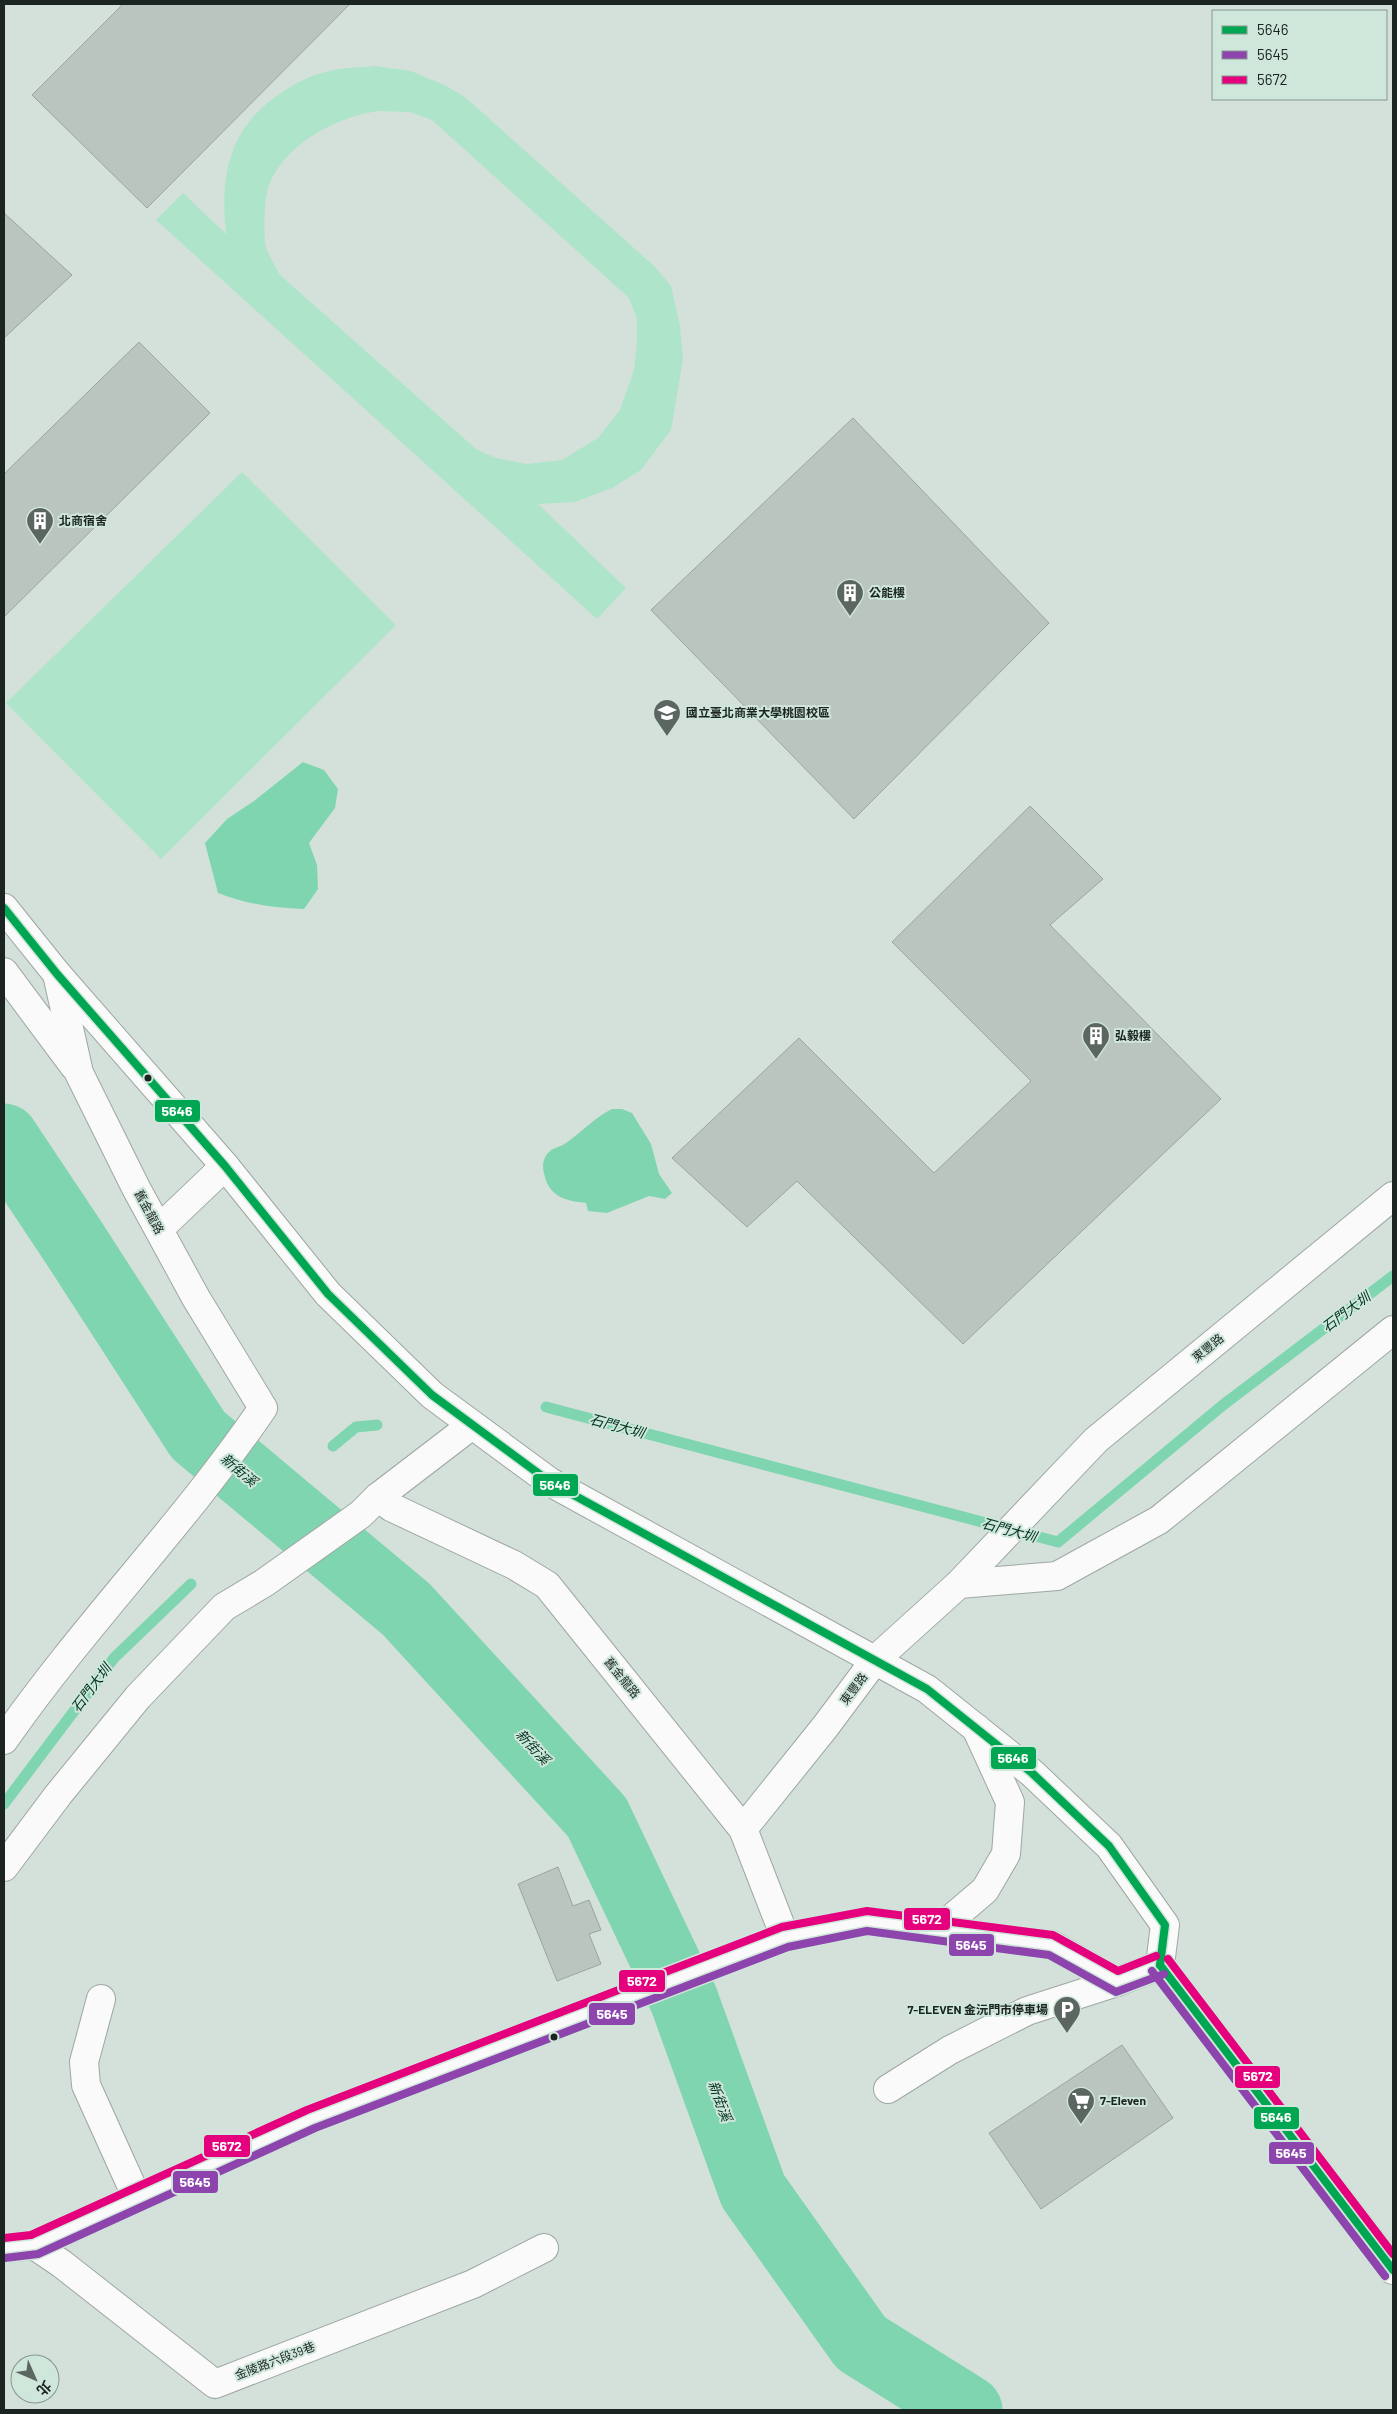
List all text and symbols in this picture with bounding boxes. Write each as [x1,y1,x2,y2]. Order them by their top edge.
legend [1212,10,1387,100]
text: 5646 [1257,20,1288,38]
text: 5645 [1257,45,1288,63]
text: 5672 [1257,70,1288,88]
building icon: 北商宿舍 [25,506,55,545]
place label: 北商宿舍 [59,513,107,527]
building icon: 公能樓 [835,578,865,617]
place label: 公能樓 [869,585,905,599]
school or university icon: 國立臺北商業大學桃園校區 [652,698,682,737]
place label: 國立臺北商業大學桃園校區 [686,705,830,719]
building icon: 弘毅樓 [1081,1021,1111,1060]
place label: 弘毅樓 [1115,1028,1151,1042]
unlabelled marker [143,1073,153,1083]
line badge: 5646 [154,1099,201,1123]
text: 5646 [161,1102,193,1119]
street label: 舊金龍路 [132,1187,167,1236]
water label: 石門大圳 [1318,1287,1375,1335]
street label: 東豐路 [1189,1330,1226,1364]
water label: 石門大圳 [588,1410,648,1441]
water label: 新街溪 [218,1450,262,1491]
line badge: 5646 [532,1473,579,1497]
text: 5646 [539,1476,571,1493]
water label: 石門大圳 [980,1514,1040,1545]
street label: 舊金龍路 [602,1654,643,1700]
water label: 石門大圳 [67,1659,115,1715]
street label: 東豐路 [837,1670,870,1707]
water label: 新街溪 [513,1726,555,1769]
line badge: 5646 [990,1746,1037,1770]
text: 5646 [997,1749,1029,1766]
line badge: 5672 [903,1907,951,1931]
text: 5672 [912,1910,942,1927]
line badge: 5645 [948,1933,995,1957]
text: 5645 [955,1936,987,1953]
line badge: 5672 [618,1969,666,1993]
text: 5672 [627,1972,657,1989]
parking icon: 7-ELEVEN 金沅門市停車場 [1052,1995,1082,2034]
line badge: 5645 [588,2002,636,2026]
place label: 7-ELEVEN 金沅門市停車場 [907,2002,1048,2016]
text: 5645 [596,2005,628,2022]
unlabelled marker [549,2032,559,2042]
line badge: 5672 [1234,2065,1281,2089]
text: 5672 [1243,2067,1273,2084]
water label: 新街溪 [705,2078,736,2125]
supermarket icon: 7-Eleven [1066,2086,1096,2125]
place label: 7-Eleven [1100,2093,1146,2107]
line badge: 5646 [1253,2106,1300,2130]
text: 5646 [1260,2108,1292,2125]
line badge: 5672 [203,2134,251,2158]
text: 5672 [212,2137,242,2154]
line badge: 5645 [1268,2141,1315,2165]
text: 5645 [1275,2144,1307,2161]
line badge: 5645 [172,2170,219,2194]
text: 5645 [179,2173,211,2190]
street label: 金陵路六段39巷 [233,2338,317,2382]
north arrow [10,2354,60,2404]
text: 北 [34,2378,56,2400]

